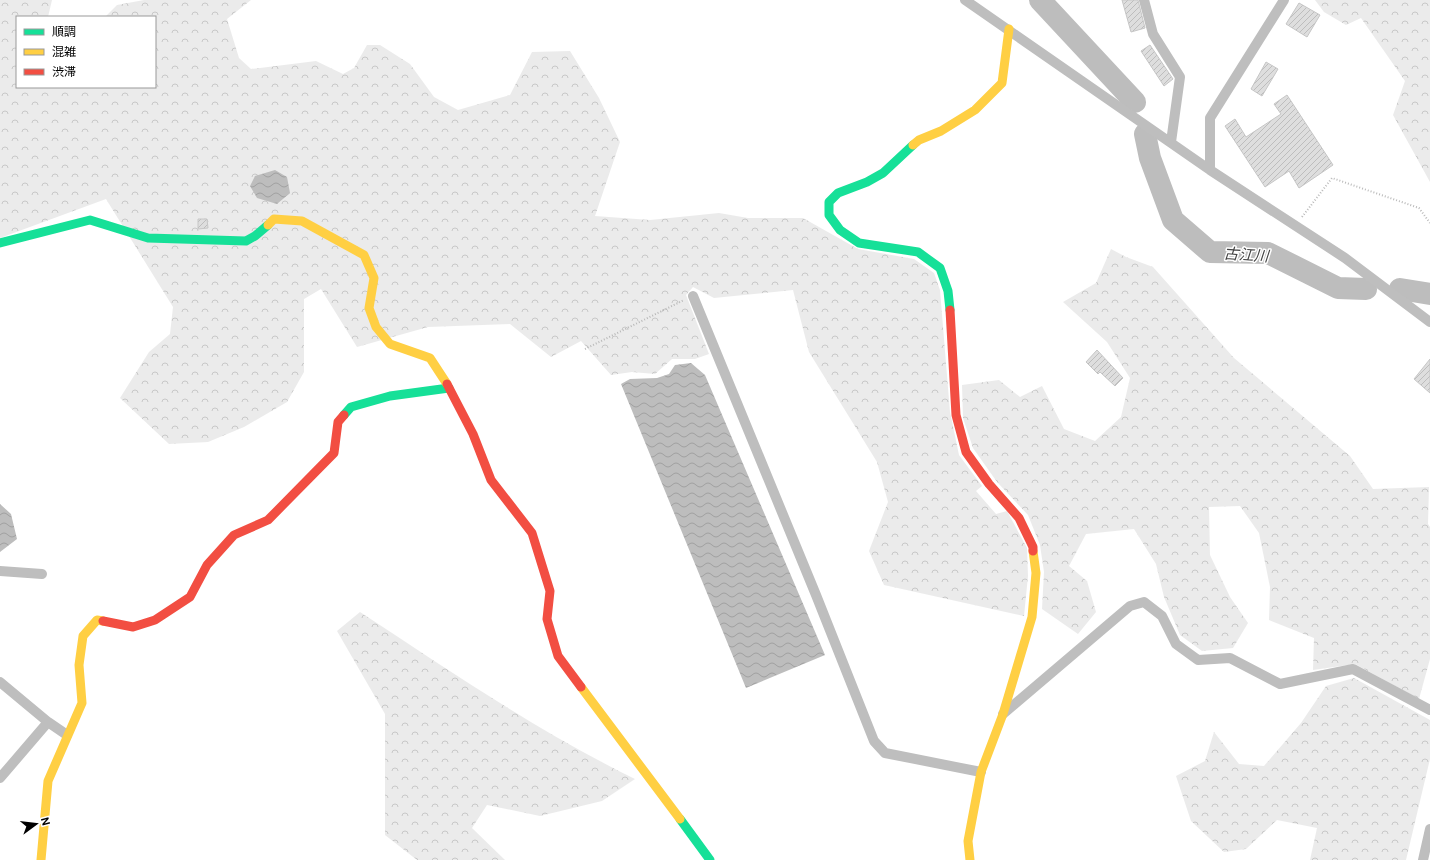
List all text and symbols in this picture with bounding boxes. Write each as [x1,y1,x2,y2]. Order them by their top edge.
legend [16,16,156,88]
text: 順調 [52,24,76,40]
text: 混雑 [52,44,76,60]
text: 渋滞 [52,64,76,80]
water label: 古江川 [1223,243,1271,267]
north arrow [16,804,56,844]
text: N [38,816,53,827]

